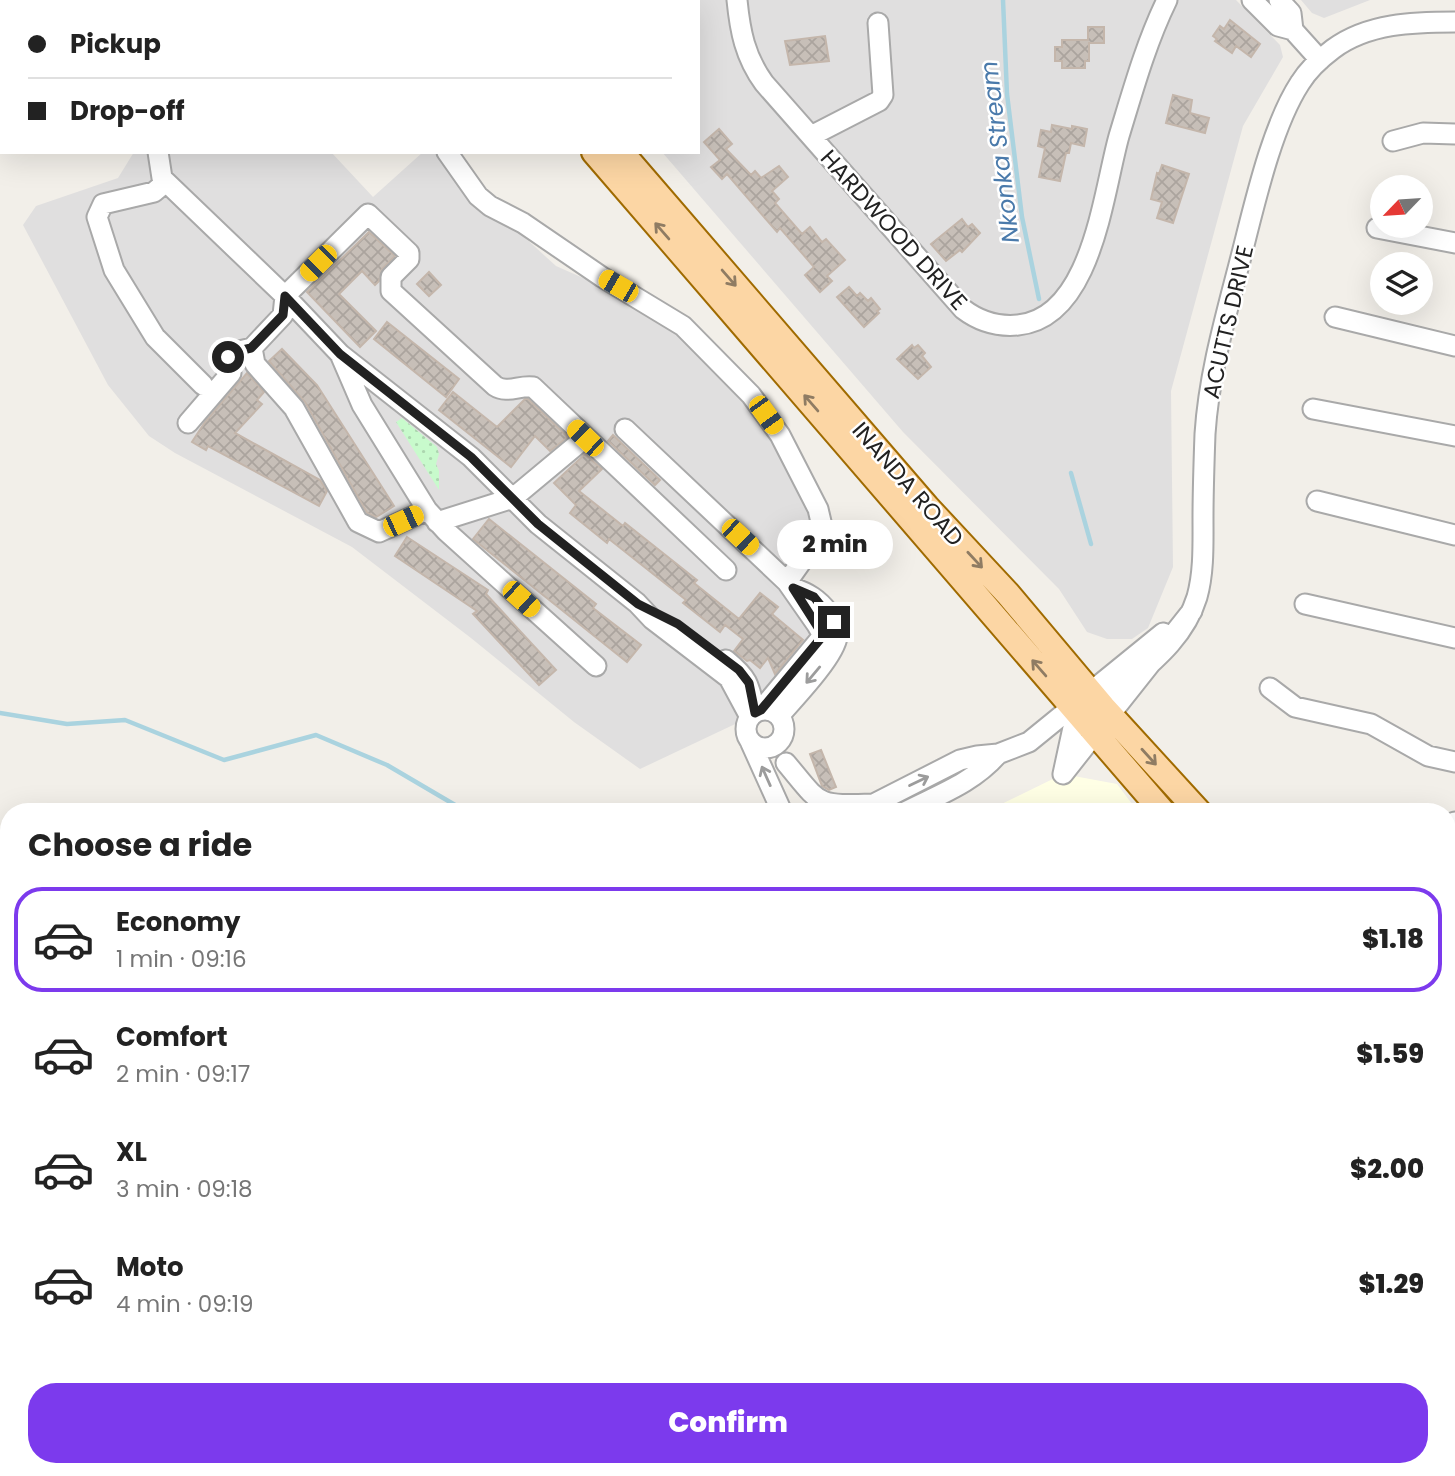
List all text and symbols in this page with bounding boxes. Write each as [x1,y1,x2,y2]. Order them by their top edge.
text: Pickup [70,26,161,62]
water label: Nkonka Stream [972,59,1027,245]
text: Drop-off [70,93,185,129]
street label: HARDWOOD DRIVE [813,143,975,317]
north arrow [1370,175,1433,238]
map controls [1370,175,1433,315]
one-way arrow [654,222,670,240]
car [296,241,341,285]
street label: ACUTTS DRIVE [1195,242,1261,402]
button: layers [1370,252,1433,315]
car [595,266,642,306]
one-way arrow [721,269,737,287]
route start [212,341,244,373]
car [746,392,787,438]
one-way arrow [803,394,819,412]
street label: INANDA ROAD [845,415,971,553]
car [563,416,608,460]
car [380,503,427,539]
car [718,515,763,559]
callout: 2 min [776,520,892,570]
text: 2 min [803,528,867,560]
one-way arrow [967,551,984,568]
car [499,577,544,621]
route end [818,606,850,638]
one-way arrow [1031,660,1047,678]
one-way arrow [805,666,821,684]
one-way arrow [1140,748,1157,765]
one-way arrow [759,766,772,788]
one-way arrow [908,773,929,787]
text: Choose a ride [28,822,252,867]
text: Economy [116,904,240,940]
icon: car [32,908,95,971]
text: $1.18 [1362,921,1424,957]
text: 1 min · 09:16 [116,943,247,975]
text: Comfort [116,1019,228,1055]
icon: car [32,1023,95,1086]
text: $1.59 [1356,1036,1424,1072]
text: 2 min · 09:17 [116,1058,250,1090]
text: XL [116,1134,147,1170]
icon: car [32,1138,95,1201]
text: $2.00 [1350,1151,1424,1187]
text: 3 min · 09:18 [116,1173,253,1205]
text: Moto [116,1249,184,1285]
icon: car [32,1253,95,1316]
text: $1.29 [1358,1266,1424,1302]
text: 4 min · 09:19 [116,1288,254,1320]
button: Confirm [28,1383,1428,1463]

